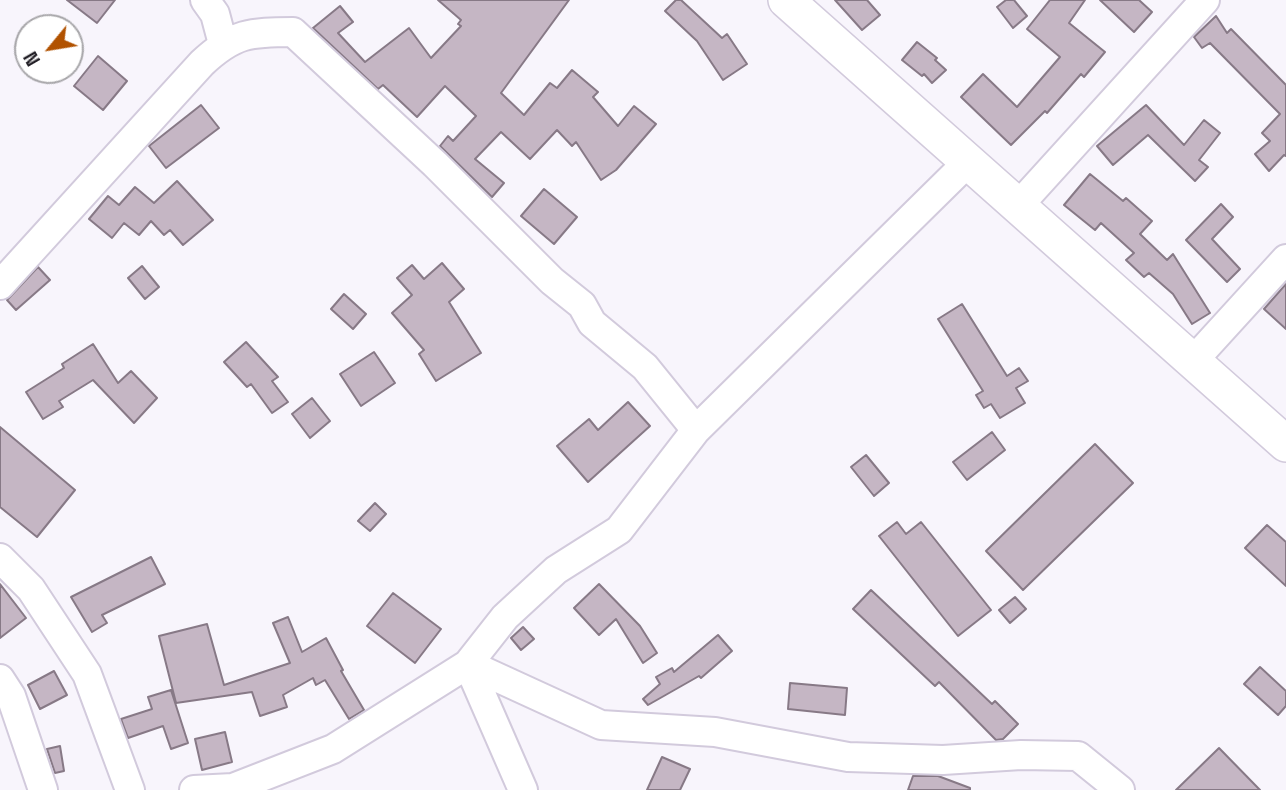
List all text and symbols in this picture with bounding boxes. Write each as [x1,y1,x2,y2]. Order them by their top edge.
north arrow [14,14,84,84]
text: N [18,47,46,71]

